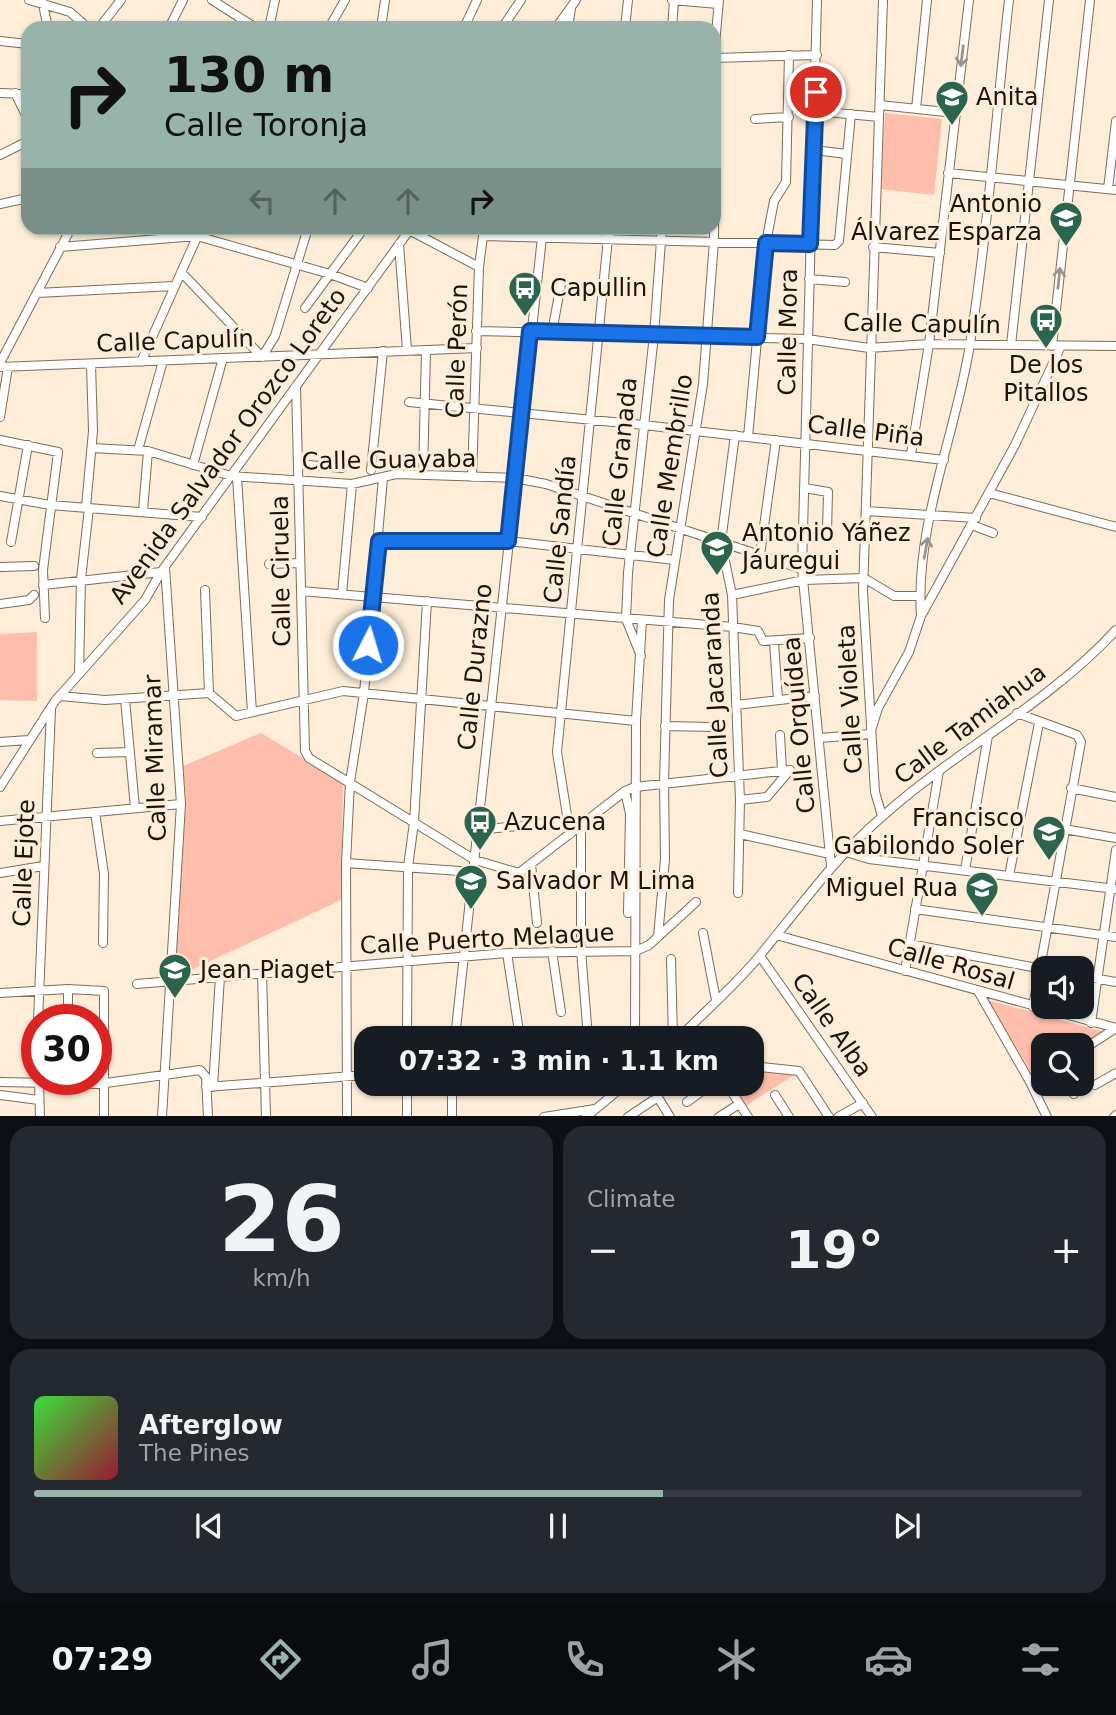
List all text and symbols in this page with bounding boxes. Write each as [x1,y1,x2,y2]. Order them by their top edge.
one-way arrow [955,45,968,67]
text: 130 m [164,47,334,104]
icon: right [49,49,140,140]
pin [786,62,846,122]
icon: arrive [797,73,835,111]
school or university icon: Anita [933,78,971,127]
place label: Anita [976,83,1038,111]
text: Calle Toronja [164,106,368,144]
icon: left [243,182,281,220]
icon: ahead [316,182,354,220]
icon: ahead [389,182,427,220]
icon: right [462,182,500,220]
place label: Antonio Álvarez Esparza [851,190,1042,246]
school or university icon: Antonio Álvarez Esparza [1047,199,1085,248]
one-way arrow [1053,267,1066,290]
street label: Calle Mora [773,268,803,396]
bus stop icon: Capullin [506,269,544,318]
place label: Capullin [550,274,647,302]
street label: Avenida Salvador Orozco Loreto [104,283,352,609]
street label: Calle Perón [441,283,473,419]
bus stop icon: De los Pitallos [1027,301,1065,350]
street label: Calle Capulín [843,309,1001,339]
street label: Calle Capulín [96,324,254,358]
place label: De los Pitallos [1003,351,1089,407]
street label: Calle Membrillo [642,372,698,560]
street label: Calle Granada [597,376,643,548]
street label: Calle Piña [806,410,926,452]
street label: Calle Guayaba [301,444,477,476]
street label: Calle Sandía [538,453,582,605]
street label: Calle Ciruela [266,495,296,647]
place label: Antonio Yáñez Jáuregui [740,519,911,575]
school or university icon: Antonio Yáñez Jáuregui [698,528,736,577]
one-way arrow [920,537,933,560]
street label: Calle Durazno [452,582,498,752]
street label: Calle Jacaranda [696,591,734,779]
position arrow [331,608,405,682]
street label: Calle Violeta [832,623,868,775]
street label: Calle Orquídea [777,635,821,815]
street label: Calle Tamiahua [889,658,1051,790]
street label: Calle Miramar [138,674,172,842]
street label: Calle Ejote [8,799,40,927]
bus stop icon: Azucena [461,803,499,852]
place label: Francisco Gabilondo Soler [833,804,1024,860]
place label: Azucena [504,808,606,836]
school or university icon: Francisco Gabilondo Soler [1030,813,1068,862]
school or university icon: Salvador M Lima [452,862,490,911]
place label: Salvador M Lima [496,867,695,895]
school or university icon: Miguel Rua [963,869,1001,918]
place label: Miguel Rua [826,874,958,902]
street label: Calle Puerto Melaque [359,918,615,960]
street label: Calle Rosal [884,932,1018,996]
school or university icon: Jean Piaget [156,951,194,1000]
place label: Jean Piaget [198,956,334,984]
map controls [1031,956,1094,1096]
button: sound [1031,956,1094,1019]
street label: Calle Alba [786,968,878,1082]
speed limit sign: 30 [21,1004,112,1095]
button: search [1031,1033,1094,1096]
text: 07:32 · 3 min · 1.1 km [399,1046,719,1076]
text: 26 [218,1167,345,1272]
text: Climate [587,1186,676,1212]
text: 19° [785,1220,884,1280]
text: − [587,1228,619,1272]
text: + [1050,1228,1082,1272]
text: km/h [252,1265,311,1291]
text: Afterglow [139,1410,283,1440]
text: The Pines [139,1440,250,1466]
icon: previous [190,1507,228,1545]
icon: pause [539,1507,577,1545]
icon: next [888,1507,926,1545]
icon: directions [256,1635,305,1684]
icon: music [408,1635,457,1684]
icon: phone [560,1635,609,1684]
icon: climate [712,1635,761,1684]
icon: car [864,1635,913,1684]
icon: filters [1016,1635,1065,1684]
text: 07:29 [51,1640,153,1678]

